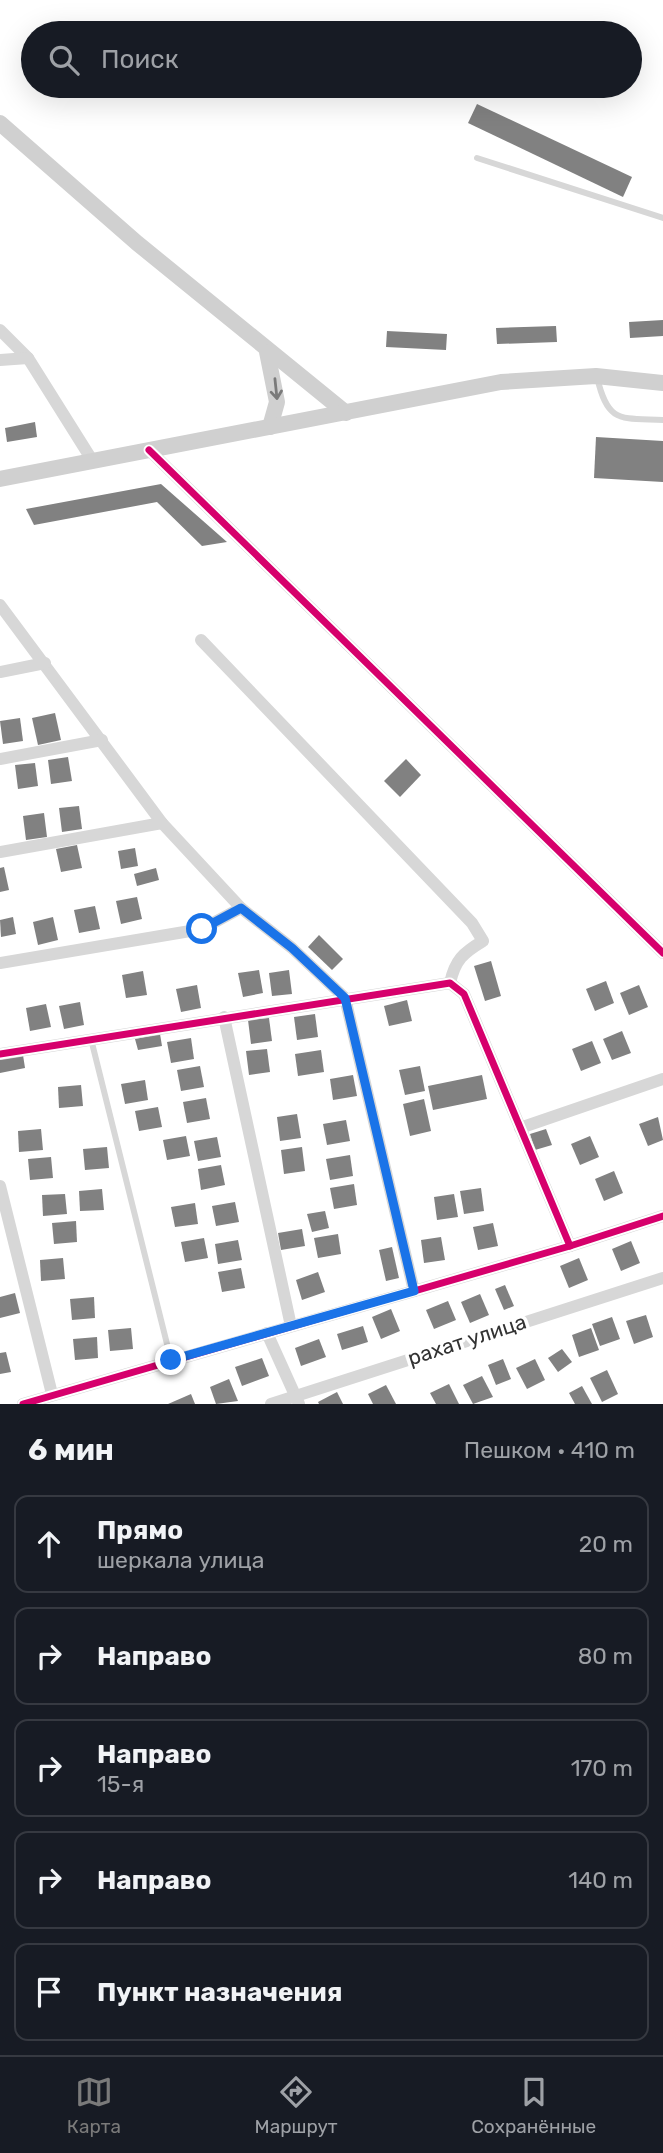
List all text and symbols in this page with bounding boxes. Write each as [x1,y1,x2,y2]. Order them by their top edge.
search box [21,21,642,98]
icon: search [45,41,83,79]
text: Поиск [101,44,179,75]
one-way arrow [270,377,283,400]
route start [186,913,217,944]
street label: рахат улица [404,1309,529,1370]
route end [155,1344,186,1375]
text: 6 мин [28,1432,114,1468]
text: Пешком · 410 m [464,1436,635,1464]
text: Прямо [97,1515,183,1546]
icon: ahead [30,1525,68,1563]
text: 20 m [579,1530,633,1558]
text: шеркала улица [97,1546,265,1574]
icon: right [30,1637,68,1675]
text: Направо [97,1641,211,1672]
text: 80 m [578,1642,633,1670]
text: Направо [97,1739,211,1770]
icon: right [30,1749,68,1787]
text: 170 m [571,1754,633,1782]
text: 15-я [97,1770,144,1798]
icon: right [30,1861,68,1899]
text: Направо [97,1865,211,1896]
text: 140 m [568,1866,633,1894]
icon: arrive [30,1973,68,2011]
text: Пункт назначения [97,1977,342,2008]
tab: Карта [67,2073,121,2138]
tab: Маршрут [255,2073,338,2138]
tab: Сохранённые [471,2073,596,2138]

